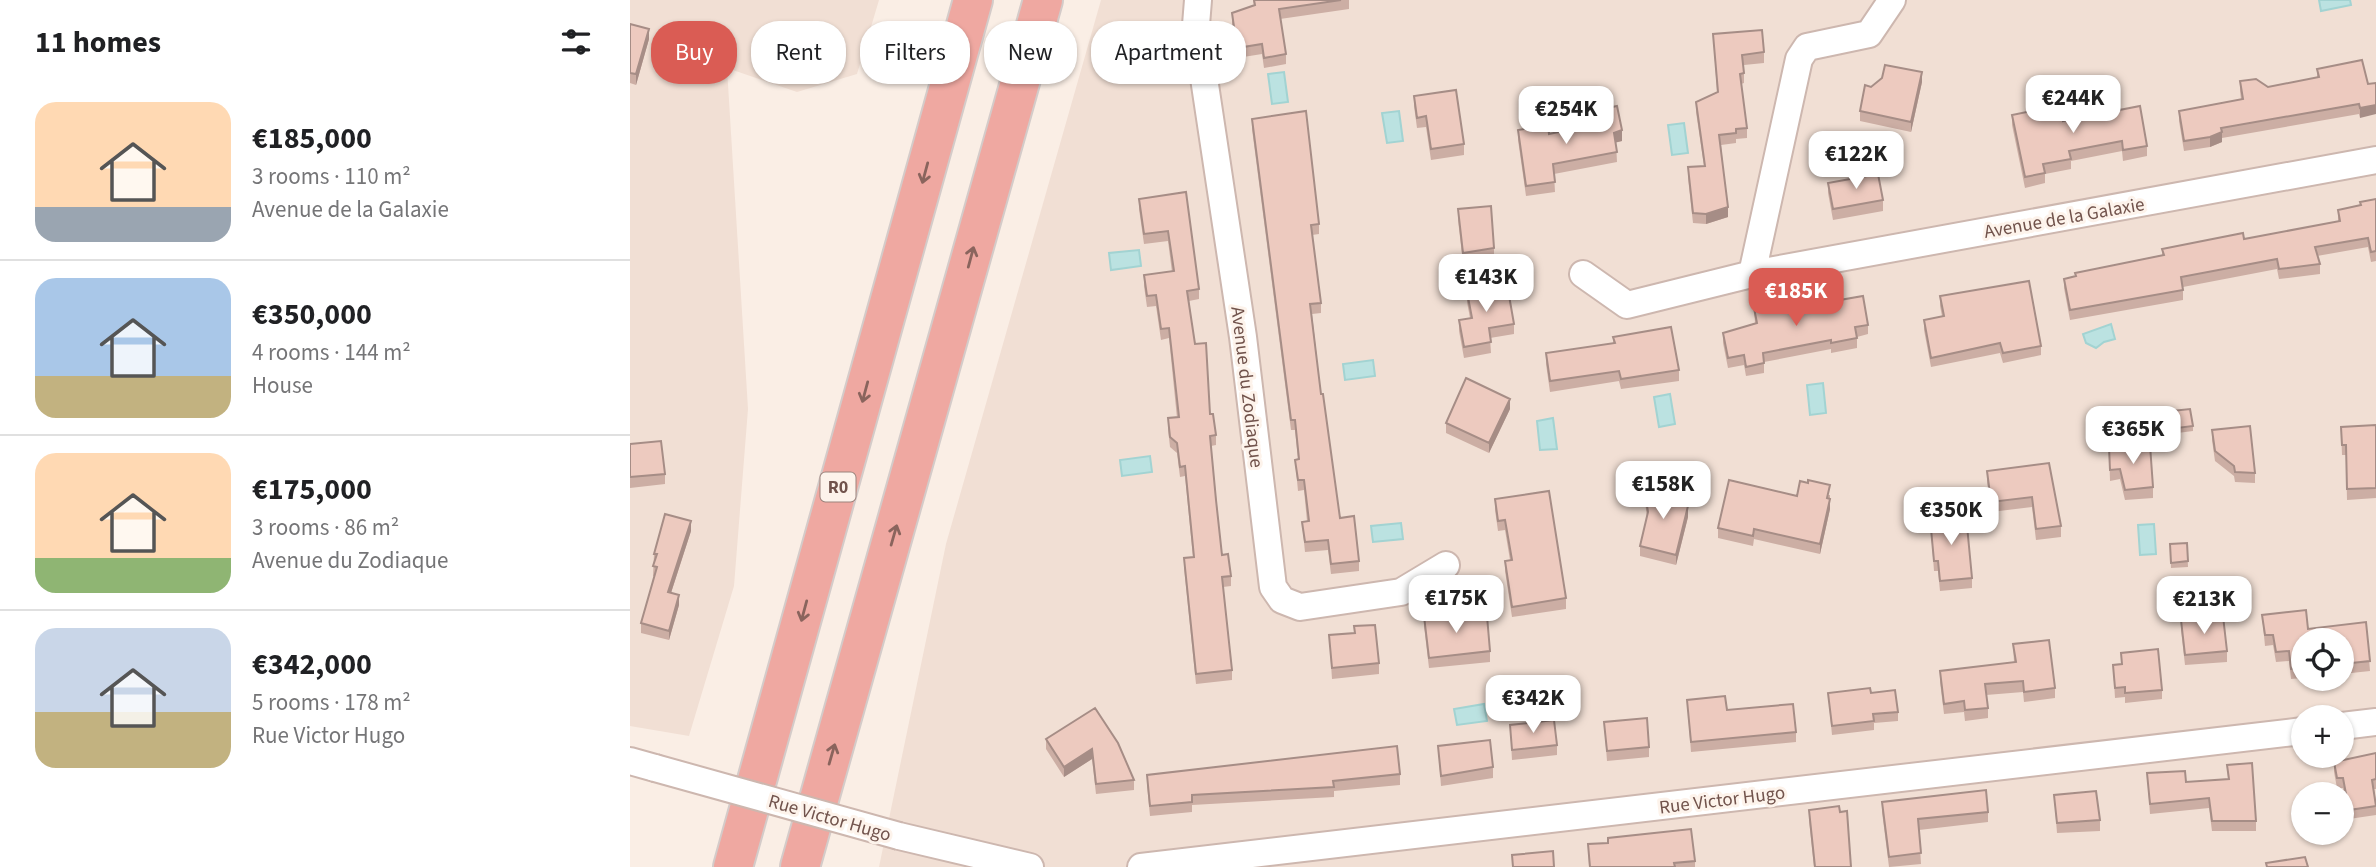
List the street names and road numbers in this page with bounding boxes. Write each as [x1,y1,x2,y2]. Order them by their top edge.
street label: Avenue de la Galaxie [1982,191,2147,246]
street label: Avenue du Zodiaque [1223,305,1270,469]
road number: R0 [820,472,856,502]
street label: Rue Victor Hugo [1658,779,1787,822]
street label: Rue Victor Hugo [765,788,894,849]

